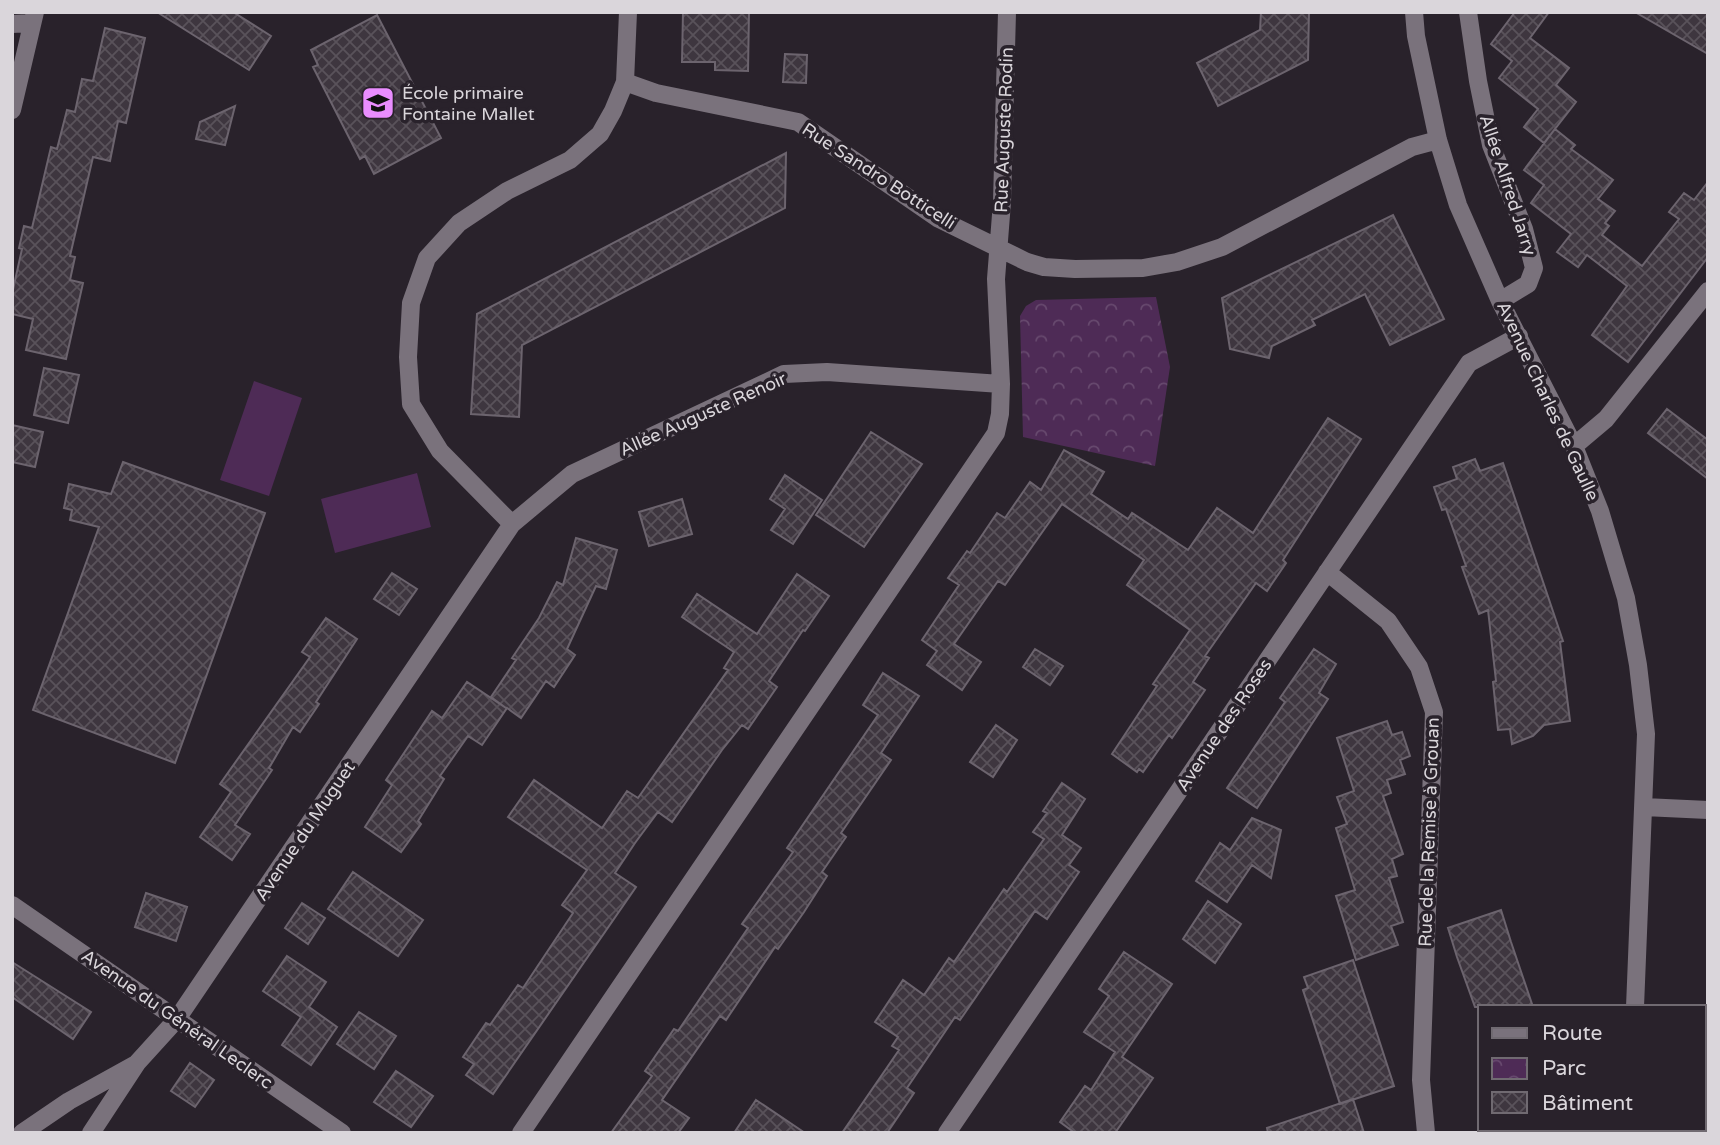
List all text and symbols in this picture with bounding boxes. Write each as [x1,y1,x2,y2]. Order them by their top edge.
street label: Rue Auguste Rodin [990,47,1018,213]
place label: École primaire Fontaine Mallet [402,82,535,125]
school or university icon: École primaire Fontaine Mallet [359,84,397,122]
street label: Allée Alfred Jarry [1475,112,1541,259]
street label: Rue Sandro Botticelli [798,118,960,234]
street label: Avenue Charles de Gaulle [1492,298,1604,504]
street label: Allée Auguste Renoir [616,367,790,461]
street label: Avenue des Roses [1171,655,1277,795]
street label: Rue de la Remise à Grouan [1414,717,1444,947]
street label: Avenue du Muguet [250,757,360,905]
street label: Avenue du Général Leclerc [77,945,277,1093]
legend [1478,1005,1706,1131]
text: Route [1542,1021,1602,1046]
text: Parc [1542,1056,1586,1081]
text: Bâtiment [1542,1091,1633,1116]

